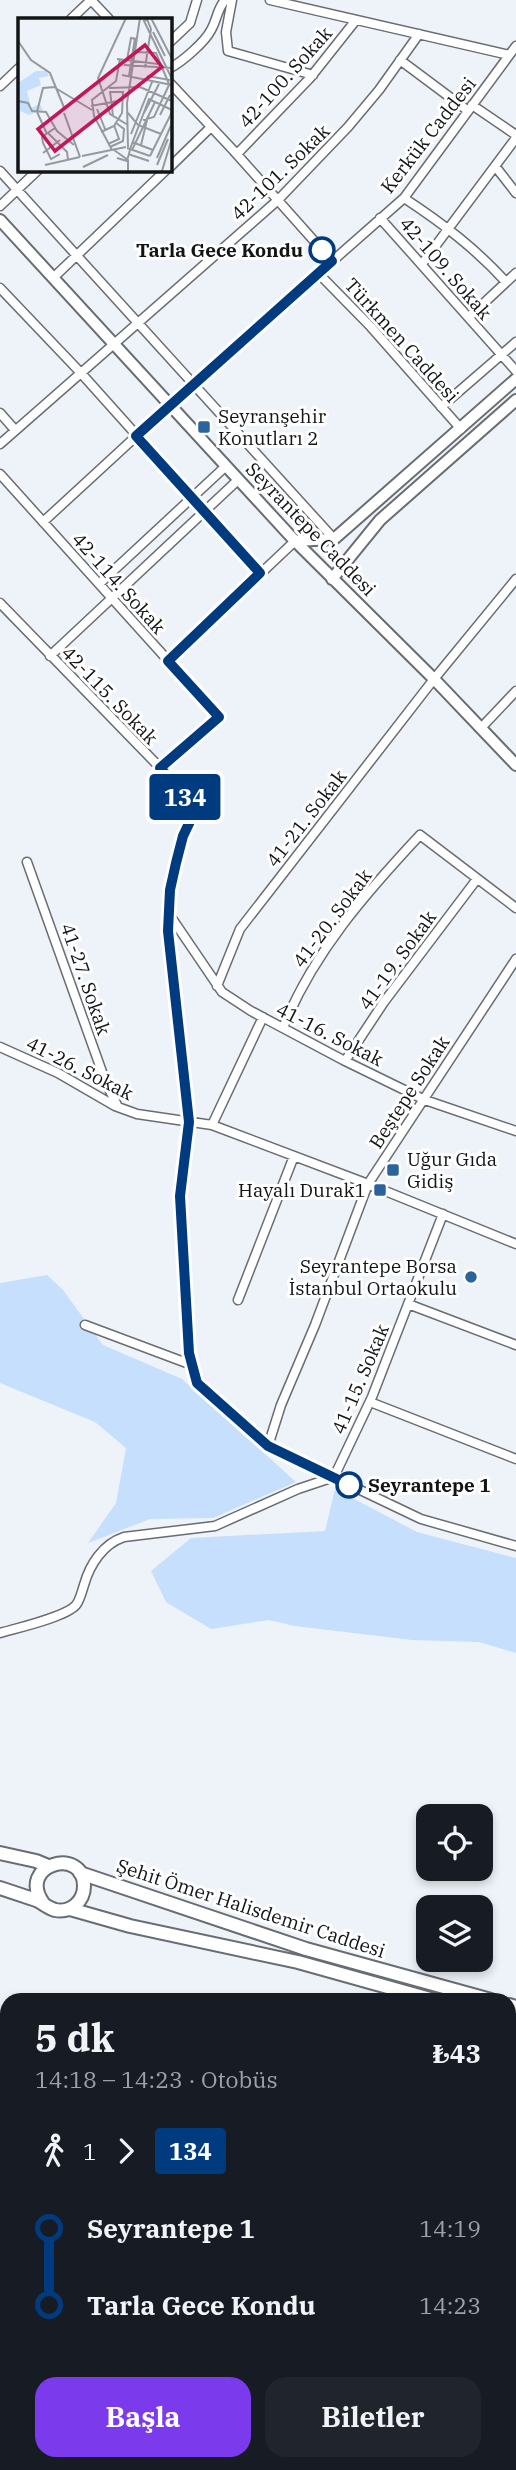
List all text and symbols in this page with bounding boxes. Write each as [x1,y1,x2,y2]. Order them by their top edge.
inset map [18,18,172,172]
street label: 42-100. Sokak [233,21,337,133]
street label: Kerkük Caddesi [375,72,481,198]
street label: 42-101. Sokak [225,119,335,225]
street label: 42-109. Sokak [395,212,497,324]
marker: Tarla Gece Kondu [309,237,335,263]
place label: Tarla Gece Kondu [136,238,303,262]
street label: Türkmen Caddesi [340,273,464,407]
place label: Seyranşehir Konutları 2 [218,404,327,450]
marker: Seyranşehir Konutları 2 [196,419,212,435]
street label: Seyrantepe Caddesi [241,457,381,601]
street label: 42-114. Sokak [67,527,171,639]
street label: 42-115. Sokak [57,640,163,750]
street label: 41-21. Sokak [261,765,351,871]
line badge: 134 [145,774,225,820]
text: 134 [163,781,207,813]
street label: 41-20. Sokak [287,864,377,972]
street label: 41-19. Sokak [353,906,441,1014]
street label: 41-27. Sokak [56,920,116,1038]
street label: 41-16. Sokak [272,997,388,1071]
street label: 41-26. Sokak [22,1031,138,1105]
street label: Beştepe Sokak [364,1031,454,1153]
place label: Uğur Gıda Gidiş [407,1147,497,1193]
marker: Uğur Gıda Gidiş [385,1162,401,1178]
place label: Hayalı Durak1 [238,1178,366,1202]
marker: Hayalı Durak1 [372,1182,388,1198]
place label: Seyrantepe Borsa İstanbul Ortaokulu [289,1254,457,1300]
marker: Seyrantepe Borsa İstanbul Ortaokulu [463,1269,479,1285]
street label: 41-15. Sokak [326,1320,394,1438]
marker: Seyrantepe 1 [336,1472,362,1498]
place label: Seyrantepe 1 [368,1473,491,1497]
map controls [416,1804,493,1972]
button: locate [416,1804,493,1881]
street label: Şehit Ömer Halisdemir Caddesi [114,1853,388,1963]
button: layers [416,1895,493,1972]
text: 5 dk [35,2013,114,2062]
text: ₺43 [432,2036,481,2070]
text: 14:18 – 14:23 · Otobüs [35,2064,278,2094]
icon: walk [35,2132,73,2170]
icon: forward [107,2132,145,2170]
text: 134 [169,2135,212,2167]
text: 1 [83,2136,97,2166]
text: Seyrantepe 1 [87,2211,255,2245]
text: 14:19 [419,2213,481,2243]
text: Tarla Gece Kondu [87,2288,315,2322]
text: 14:23 [419,2290,481,2320]
button: Başla [35,2377,251,2457]
button: Biletler [265,2377,481,2457]

